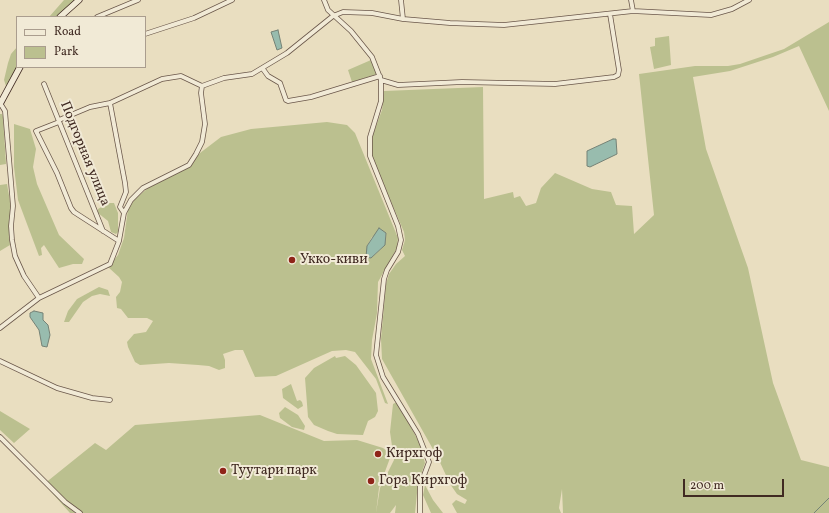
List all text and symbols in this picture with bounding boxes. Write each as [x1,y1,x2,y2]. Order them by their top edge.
legend [16,16,146,68]
text: Road [54,24,81,40]
text: Park [54,44,79,60]
street label: Подгорная улица [55,99,113,209]
place label: Укко-киви [300,252,368,268]
marker: Укко-киви [287,255,297,265]
place label: Кирхгоф [386,446,442,462]
marker: Кирхгоф [373,449,383,459]
place label: Туутари парк [231,463,317,479]
marker: Туутари парк [218,466,228,476]
scale bar [685,471,786,497]
place label: Гора Кирхгоф [379,473,467,489]
marker: Гора Кирхгоф [366,476,376,486]
text: 200 m [690,478,724,494]

